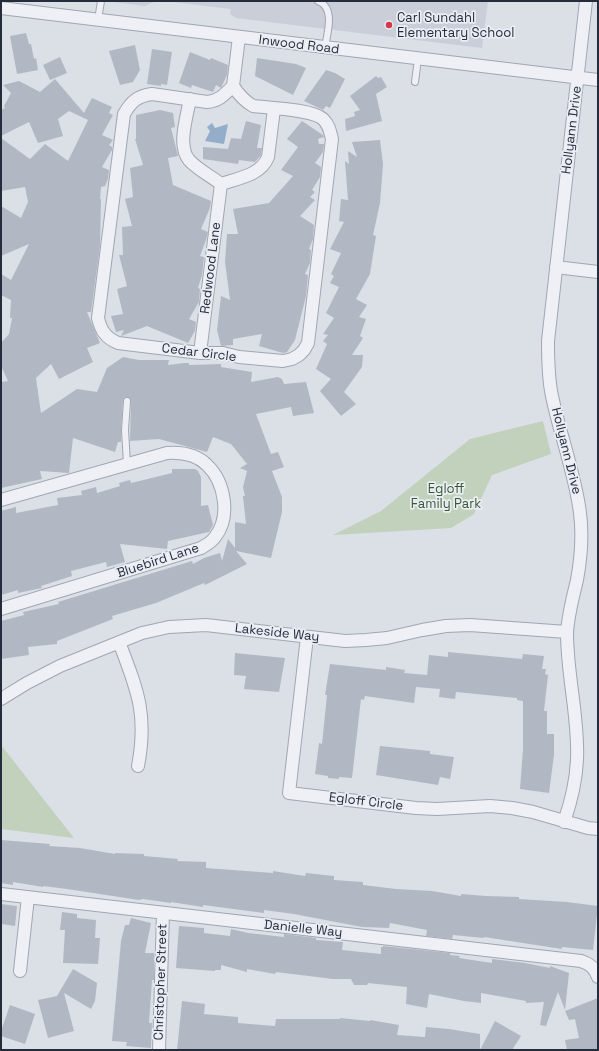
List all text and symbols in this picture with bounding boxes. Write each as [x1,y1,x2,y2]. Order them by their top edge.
place label: Carl Sundahl Elementary School [397,10,514,41]
marker: Carl Sundahl Elementary School [384,20,394,30]
street label: Inwood Road [258,32,340,58]
street label: Hollyann Drive [559,85,585,175]
street label: Redwood Lane [198,221,224,315]
street label: Cedar Circle [161,341,237,365]
street label: Hollyann Drive [548,406,584,496]
park label: Egloff Family Park [411,481,481,512]
street label: Bluebird Lane [115,540,201,582]
street label: Lakeside Way [234,621,320,645]
street label: Egloff Circle [328,790,404,814]
street label: Danielle Way [263,917,343,941]
street label: Christopher Street [151,923,171,1041]

